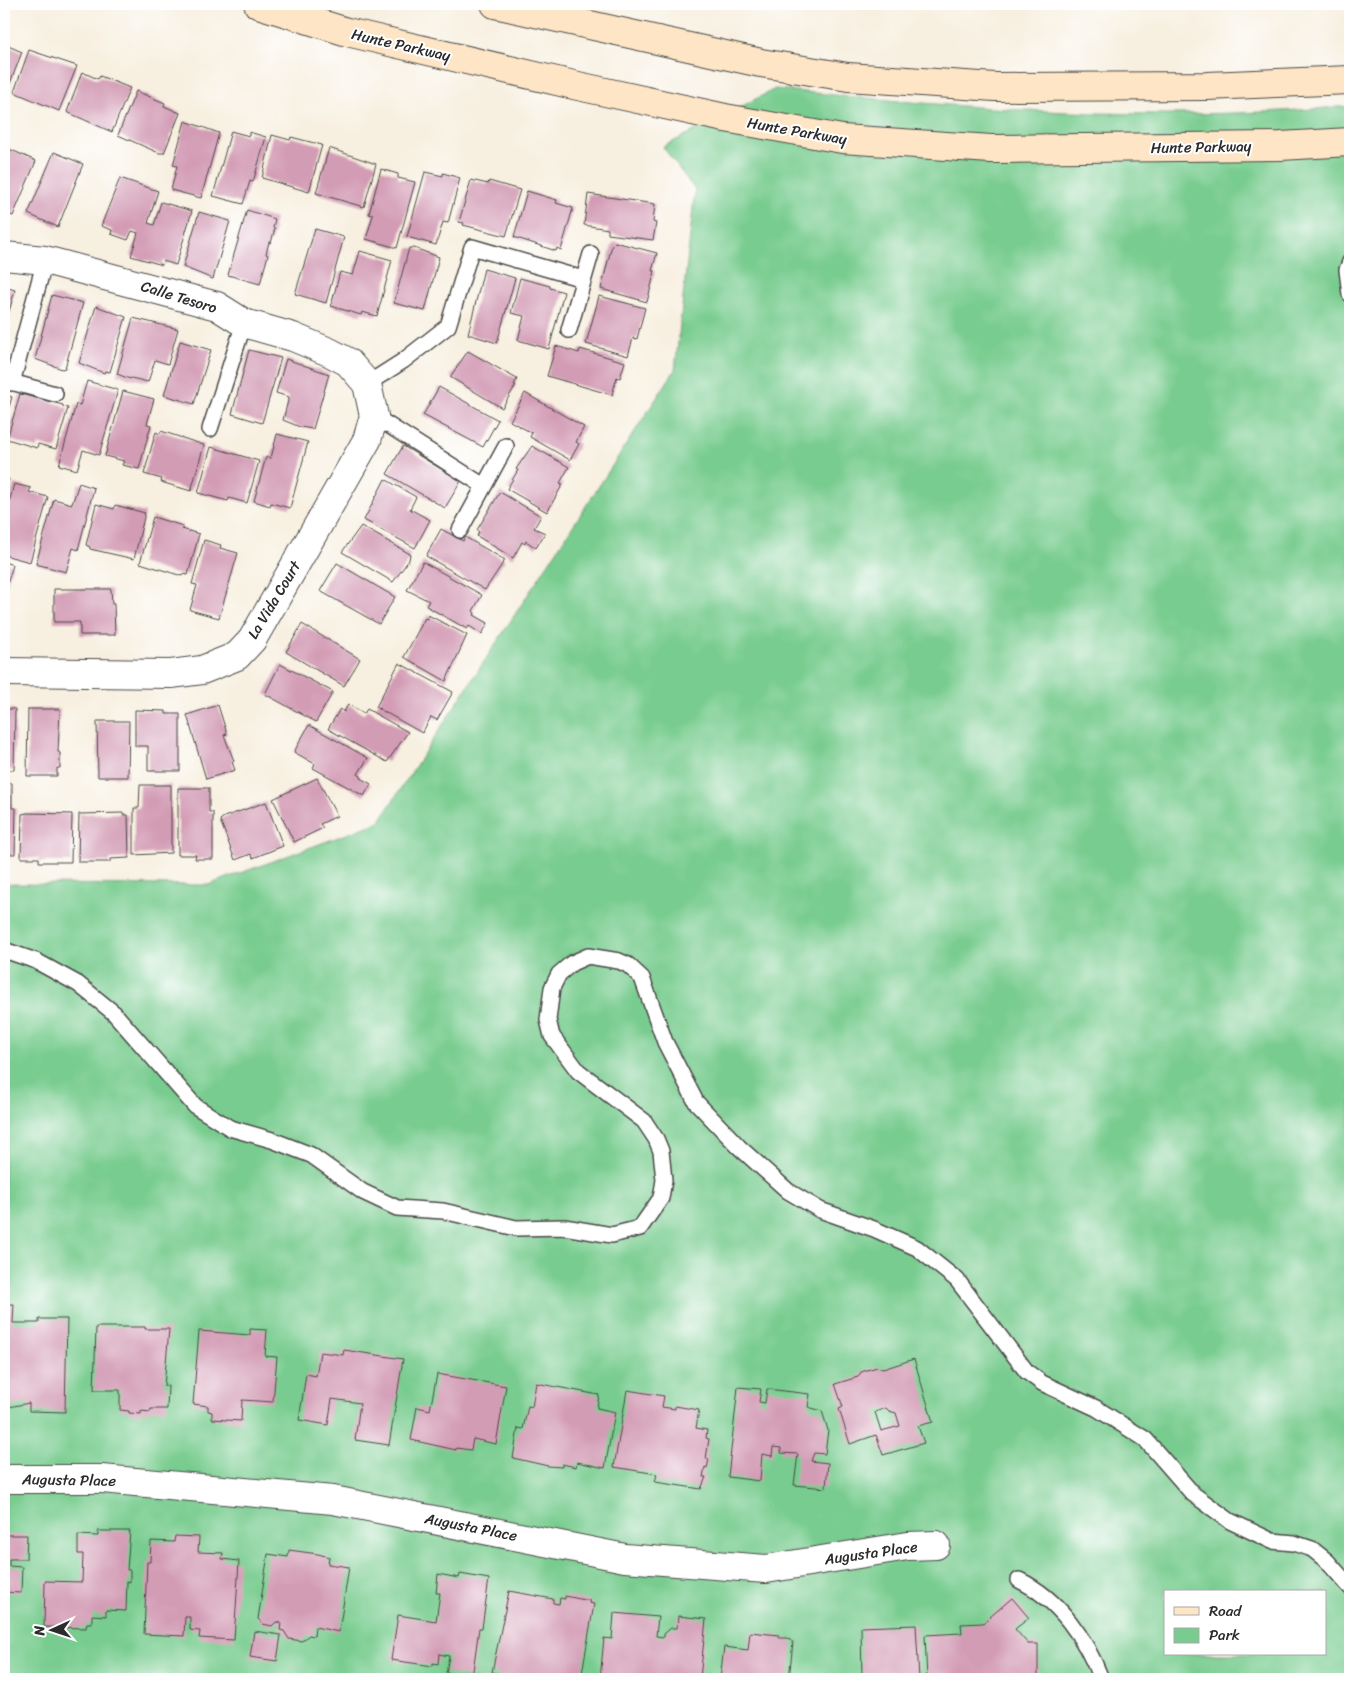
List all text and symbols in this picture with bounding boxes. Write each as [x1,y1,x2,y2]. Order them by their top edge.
street label: Hunte Parkway [349,21,453,69]
street label: Hunte Parkway [745,109,849,153]
street label: Hunte Parkway [1150,133,1252,161]
street label: Calle Tesoro [138,273,221,321]
street label: La Vida Court [240,555,308,644]
street label: Augusta Place [21,1466,116,1494]
street label: Augusta Place [421,1505,520,1549]
street label: Augusta Place [822,1534,920,1573]
legend [1164,1590,1326,1656]
text: Road [1209,1598,1242,1624]
north arrow [28,1606,78,1656]
text: Park [1209,1622,1240,1648]
text: N [27,1625,52,1637]

